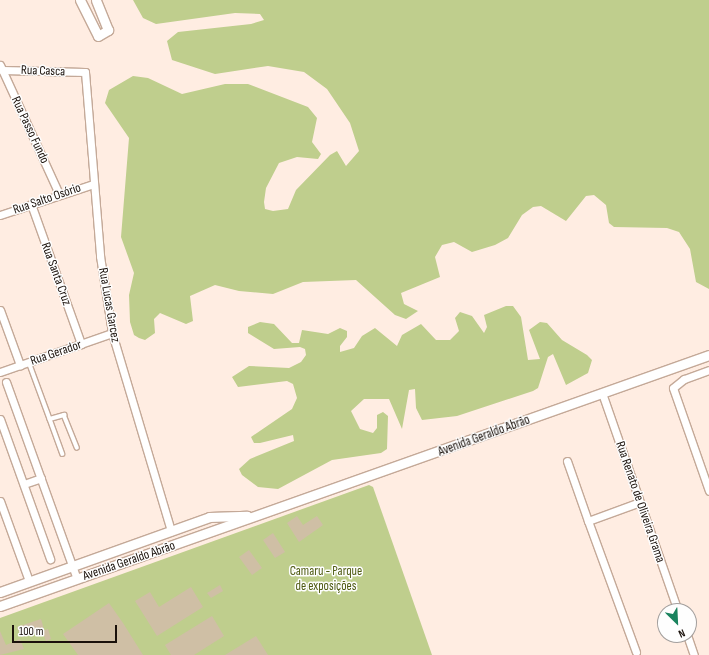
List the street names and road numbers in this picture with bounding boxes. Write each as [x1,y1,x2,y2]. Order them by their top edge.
street label: Rua Casca [21,62,65,80]
street label: Rua Passo Fundo [8,94,52,166]
street label: Rua Salto Osório [11,180,83,218]
street label: Rua Santa Cruz [37,240,75,308]
street label: Rua Lucas Garcez [95,266,123,344]
street label: Rua Gerador [28,337,84,369]
street label: Avenida Geraldo Abrão [436,412,532,460]
street label: Rua Renato de Oliveira Grama [612,439,668,565]
street label: Avenida Geraldo Abrão [81,538,177,584]

